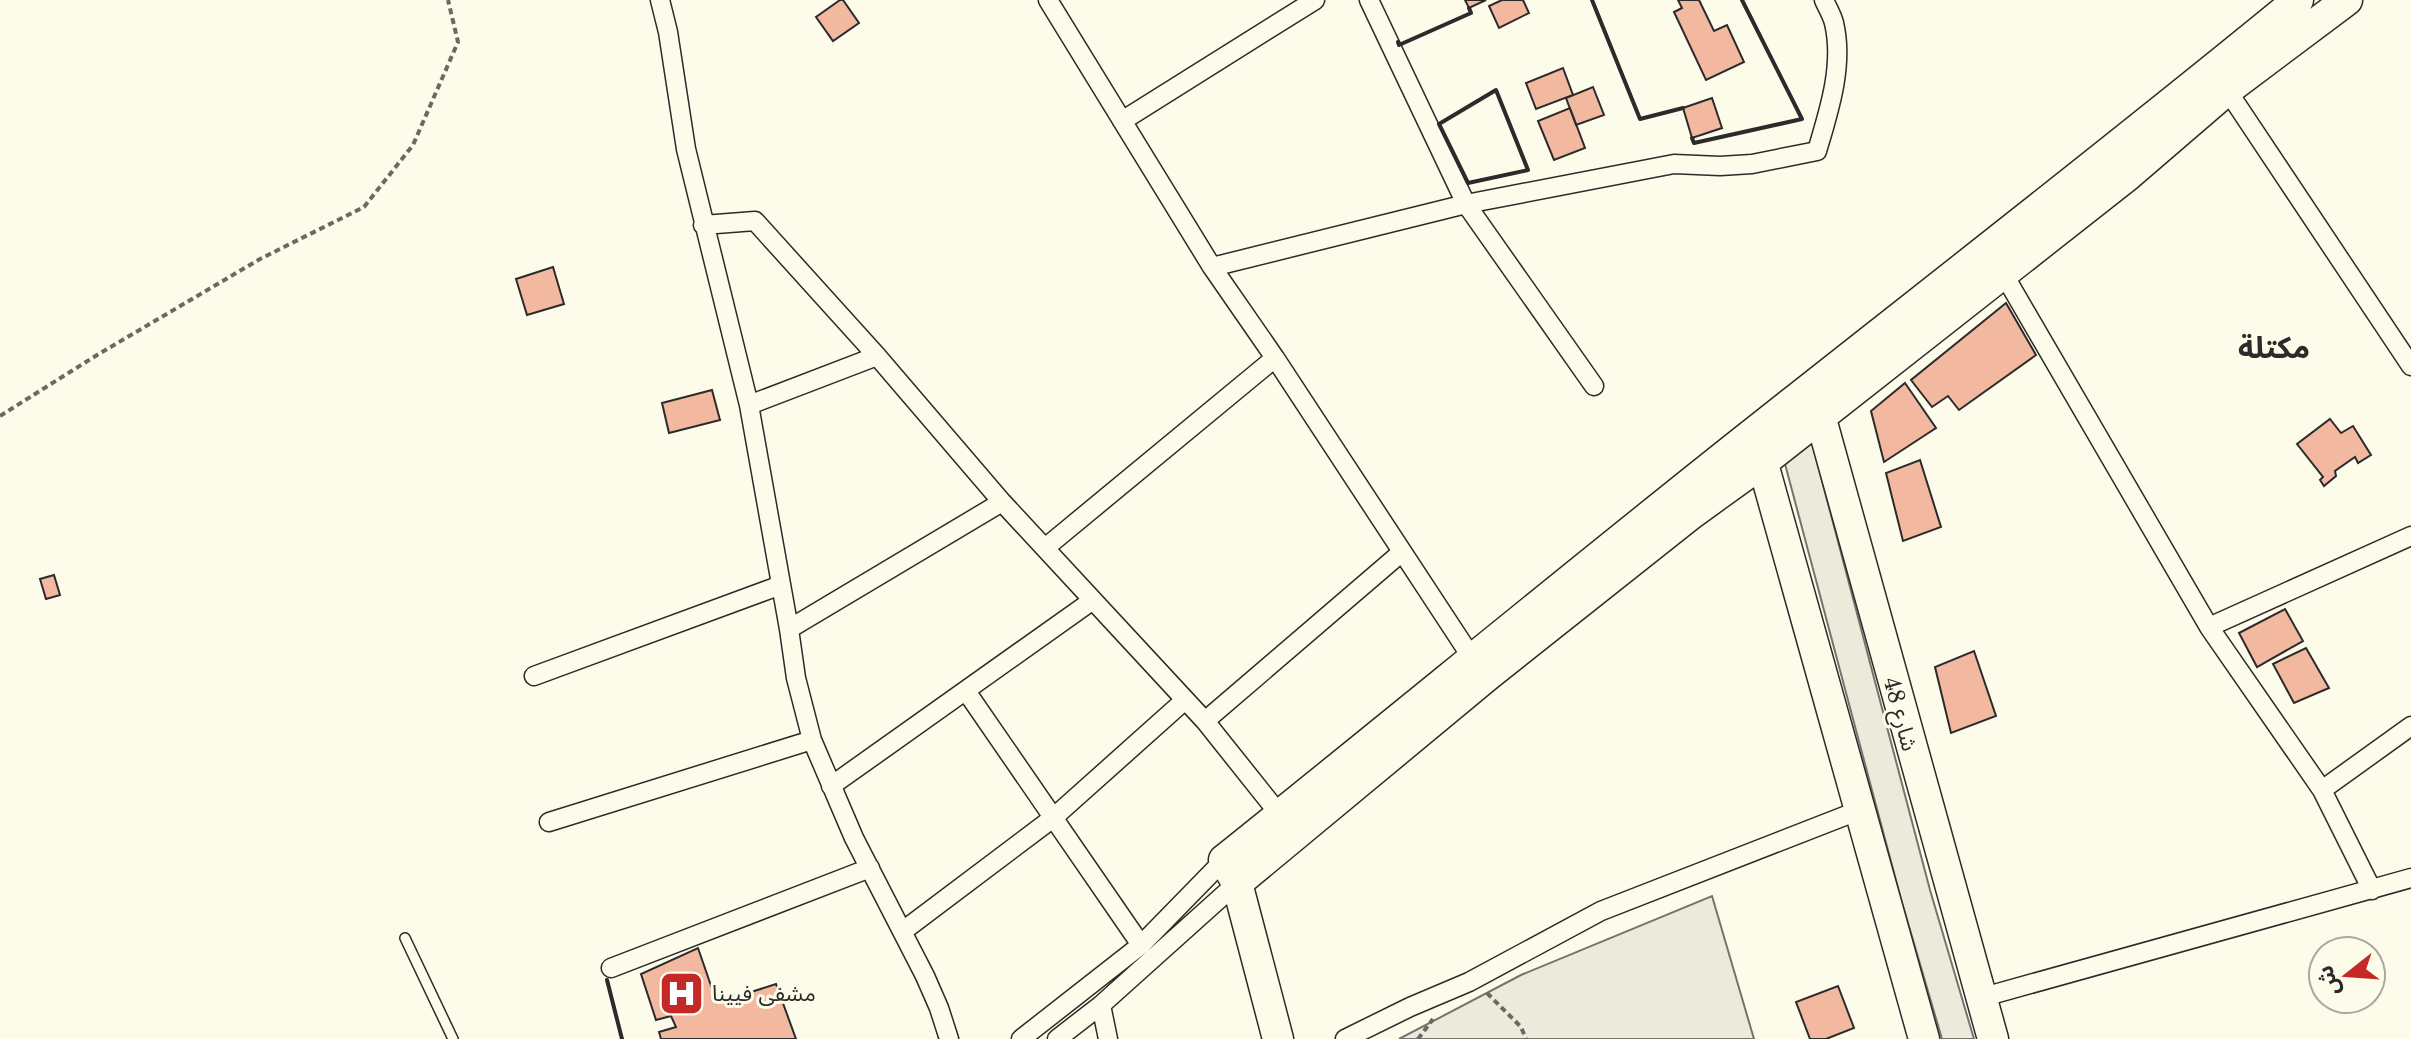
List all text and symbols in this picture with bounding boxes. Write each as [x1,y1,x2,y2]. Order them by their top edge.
district label: مكتلة [2238,329,2310,366]
street label: 48 شارع [1875,674,1923,755]
north arrow [2307,935,2387,1015]
text: ش [2311,962,2346,999]
hospital icon: مشفى فيينا [657,969,705,1017]
place label: مشفى فيينا [712,980,816,1007]

